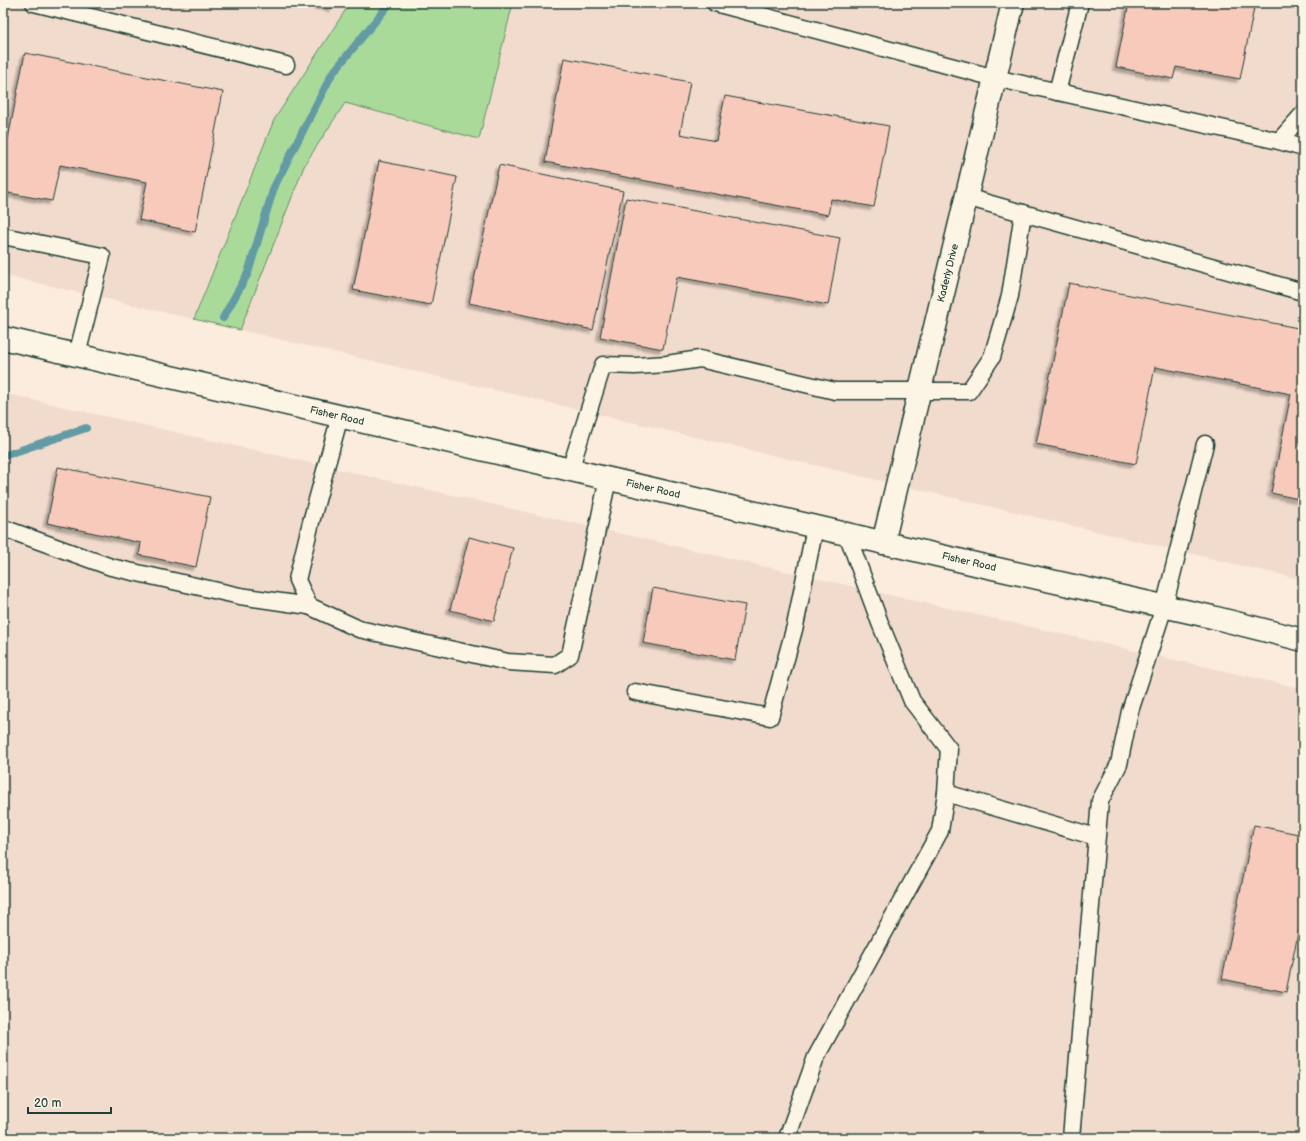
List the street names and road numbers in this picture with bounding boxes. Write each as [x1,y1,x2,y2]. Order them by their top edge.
street label: Kaderly Drive [935,243,961,303]
street label: Fisher Road [309,404,366,428]
street label: Fisher Road [625,477,682,501]
street label: Fisher Road [941,550,998,574]

